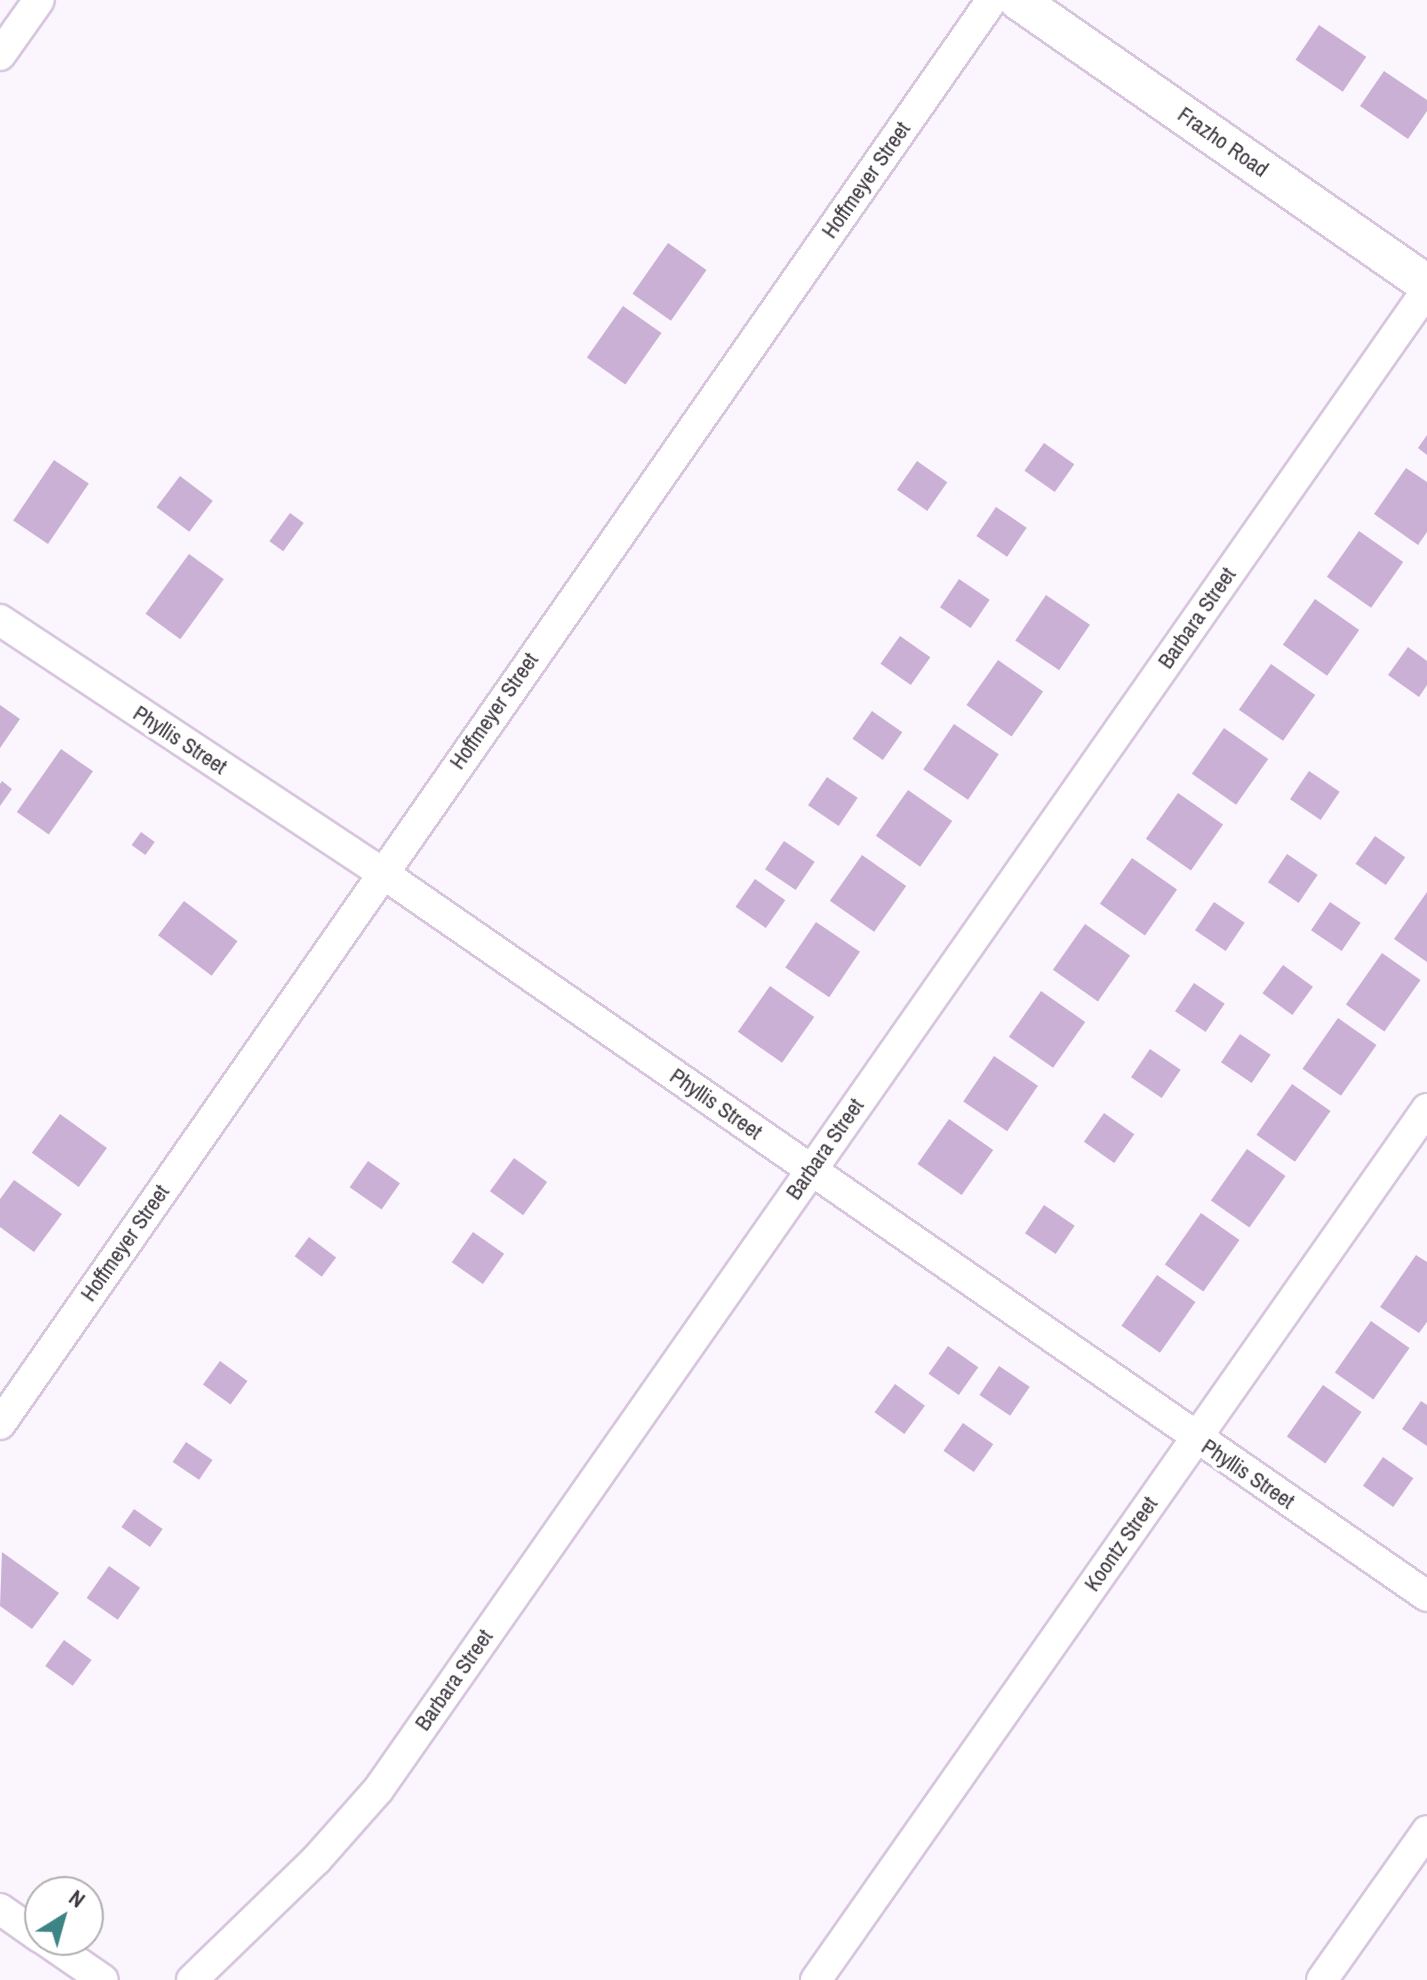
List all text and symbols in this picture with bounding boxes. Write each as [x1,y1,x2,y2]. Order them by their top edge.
street label: Frazho Road [1173,101,1273,183]
street label: Hoffmeyer Street [816,117,916,243]
street label: Barbara Street [1153,562,1241,674]
street label: Hoffmeyer Street [444,648,544,774]
street label: Phyllis Street [128,700,232,780]
street label: Phyllis Street [665,1063,767,1145]
street label: Barbara Street [781,1093,869,1205]
street label: Hoffmeyer Street [75,1180,175,1306]
street label: Phyllis Street [1197,1433,1299,1515]
street label: Koontz Street [1079,1492,1163,1596]
street label: Barbara Street [410,1624,498,1736]
north arrow [24,1876,104,1956]
text: N [63,1883,91,1914]

